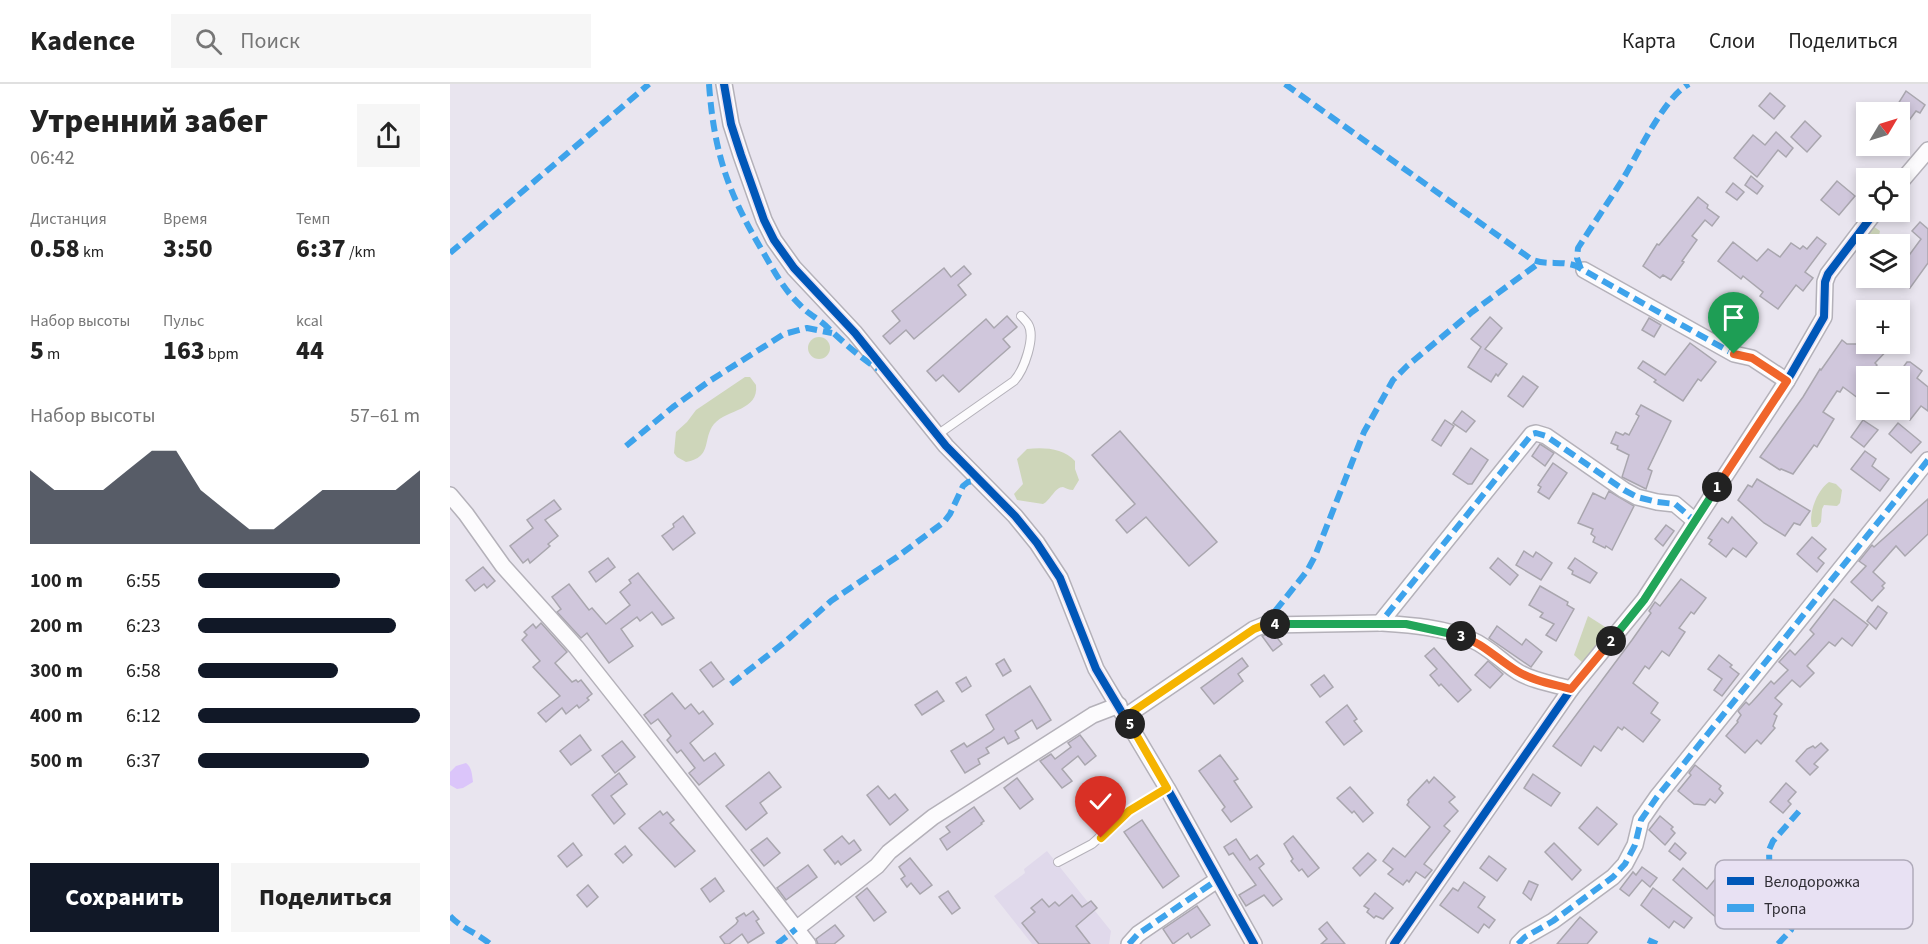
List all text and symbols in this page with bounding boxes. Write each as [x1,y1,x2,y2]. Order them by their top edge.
search box [171,14,591,68]
text: Kadence [30,21,135,61]
icon: search [192,25,225,58]
text: Поиск [240,25,300,57]
text: Карта [1622,26,1676,56]
text: Слои [1709,26,1755,56]
text: Поделиться [1788,26,1898,56]
text: Утренний забег [30,98,268,145]
north arrow [1856,102,1910,156]
map controls [1856,102,1910,420]
button: share [357,104,420,167]
text: 06:42 [30,144,75,172]
button: locate [1856,168,1910,222]
text: Дистанция [30,208,107,230]
text: Время [163,208,208,230]
text: Темп [296,208,330,230]
text: 0.58 [30,230,80,267]
text: 3:50 [163,230,213,267]
text: 6:37 [296,230,346,267]
button: layers [1856,234,1910,288]
text: km [80,241,104,263]
text: /km [346,241,376,263]
pin [1708,292,1759,354]
button: + [1856,300,1910,354]
icon: arrive [1717,301,1750,334]
text: Набор высоты [30,310,130,332]
text: Пульс [163,310,204,332]
text: kcal [296,310,323,332]
text: 5 [30,332,44,369]
text: 163 [163,332,205,369]
text: 44 [296,332,324,369]
text: m [44,343,60,365]
text: bpm [205,343,239,365]
button: − [1856,366,1910,420]
text: Набор высоты [30,402,155,430]
text: 57–61 m [350,402,420,430]
pin: 1 [1702,472,1732,502]
text: 1 [1713,476,1721,498]
text: 100 m [30,567,83,595]
text: 6:55 [126,567,161,595]
pin: 4 [1260,609,1290,639]
text: 200 m [30,612,83,640]
text: 6:23 [126,612,161,640]
text: 4 [1271,613,1279,635]
pin: 3 [1446,621,1476,651]
text: 3 [1457,625,1465,647]
pin: 2 [1596,626,1626,656]
text: 2 [1607,630,1615,652]
text: 300 m [30,657,83,685]
text: 6:58 [126,657,161,685]
text: 400 m [30,702,83,730]
text: 6:12 [126,702,161,730]
pin: 5 [1115,709,1145,739]
text: 5 [1126,713,1134,735]
text: 500 m [30,747,83,775]
text: 6:37 [126,747,161,775]
pin [1075,776,1126,838]
icon: check [1084,785,1117,818]
legend [1715,860,1913,929]
button: Сохранить [30,863,219,932]
button: Поделиться [231,863,420,932]
text: Велодорожка [1764,871,1860,893]
text: Тропа [1764,898,1806,920]

